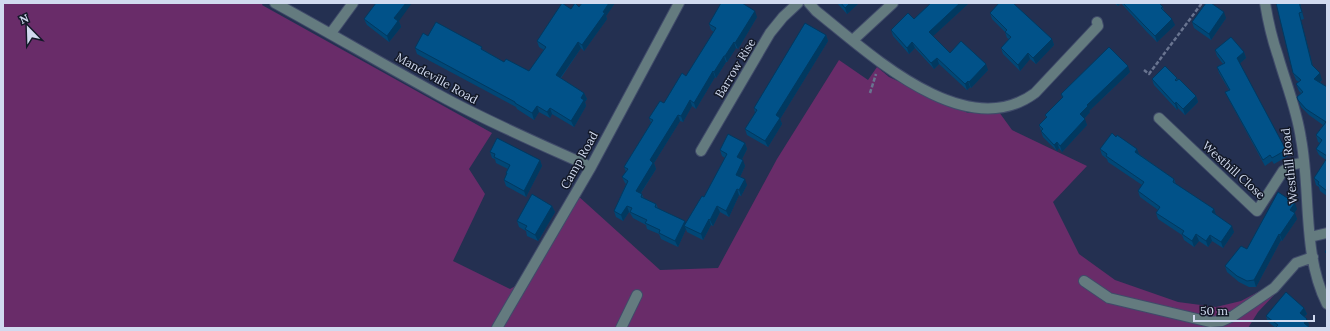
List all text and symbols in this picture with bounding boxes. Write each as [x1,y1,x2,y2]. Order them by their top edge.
north arrow [8,8,48,48]
text: N [17,10,31,27]
street label: Barrow Rise [711,35,759,100]
street label: Mandeville Road [393,49,481,107]
street label: Westhill Road [1278,127,1300,205]
street label: Camp Road [557,129,601,191]
street label: Westhill Close [1200,138,1269,202]
scale bar [1194,297,1314,323]
text: 50 m [1200,303,1228,318]

